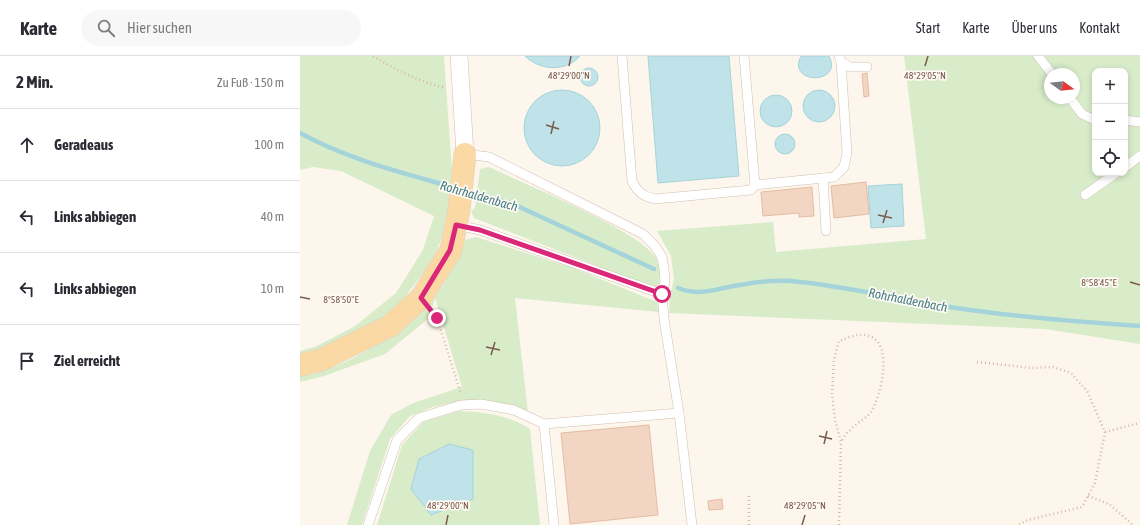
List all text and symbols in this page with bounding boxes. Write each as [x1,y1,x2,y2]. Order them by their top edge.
search box [81,10,361,46]
text: Karte [20,17,57,39]
icon: search [95,17,117,39]
text: Hier suchen [127,19,192,36]
text: Start [916,20,940,36]
text: Karte [962,20,990,36]
text: Über uns [1012,20,1057,36]
text: Kontakt [1079,20,1120,36]
north arrow [1044,68,1080,104]
map controls [1092,68,1128,176]
button: + [1092,68,1128,104]
text: 48°29'00"N [548,70,590,81]
text: 48°29'05"N [904,70,946,81]
text: 2 Min. [16,72,53,92]
text: Zu Fuß · 150 m [217,75,284,90]
button: − [1092,104,1128,140]
icon: ahead [16,134,38,156]
text: Geradeaus [54,136,113,153]
text: 100 m [255,137,284,152]
button: locate [1092,140,1128,176]
water label: Rohrhaldenbach [438,178,520,214]
icon: left [16,206,38,228]
text: Links abbiegen [54,208,136,225]
text: 40 m [261,209,284,224]
text: 8°58'45"E [1081,277,1117,288]
icon: left [16,278,38,300]
text: Links abbiegen [54,280,136,297]
text: 10 m [261,281,284,296]
route start [653,285,671,303]
water label: Rohrhaldenbach [867,285,949,315]
text: 8°58'50"E [323,294,359,305]
route end [428,309,446,327]
icon: arrive [16,350,38,372]
text: Ziel erreicht [54,352,120,369]
text: 48°29'00"N [427,500,469,511]
text: 48°29'05"N [784,500,826,511]

